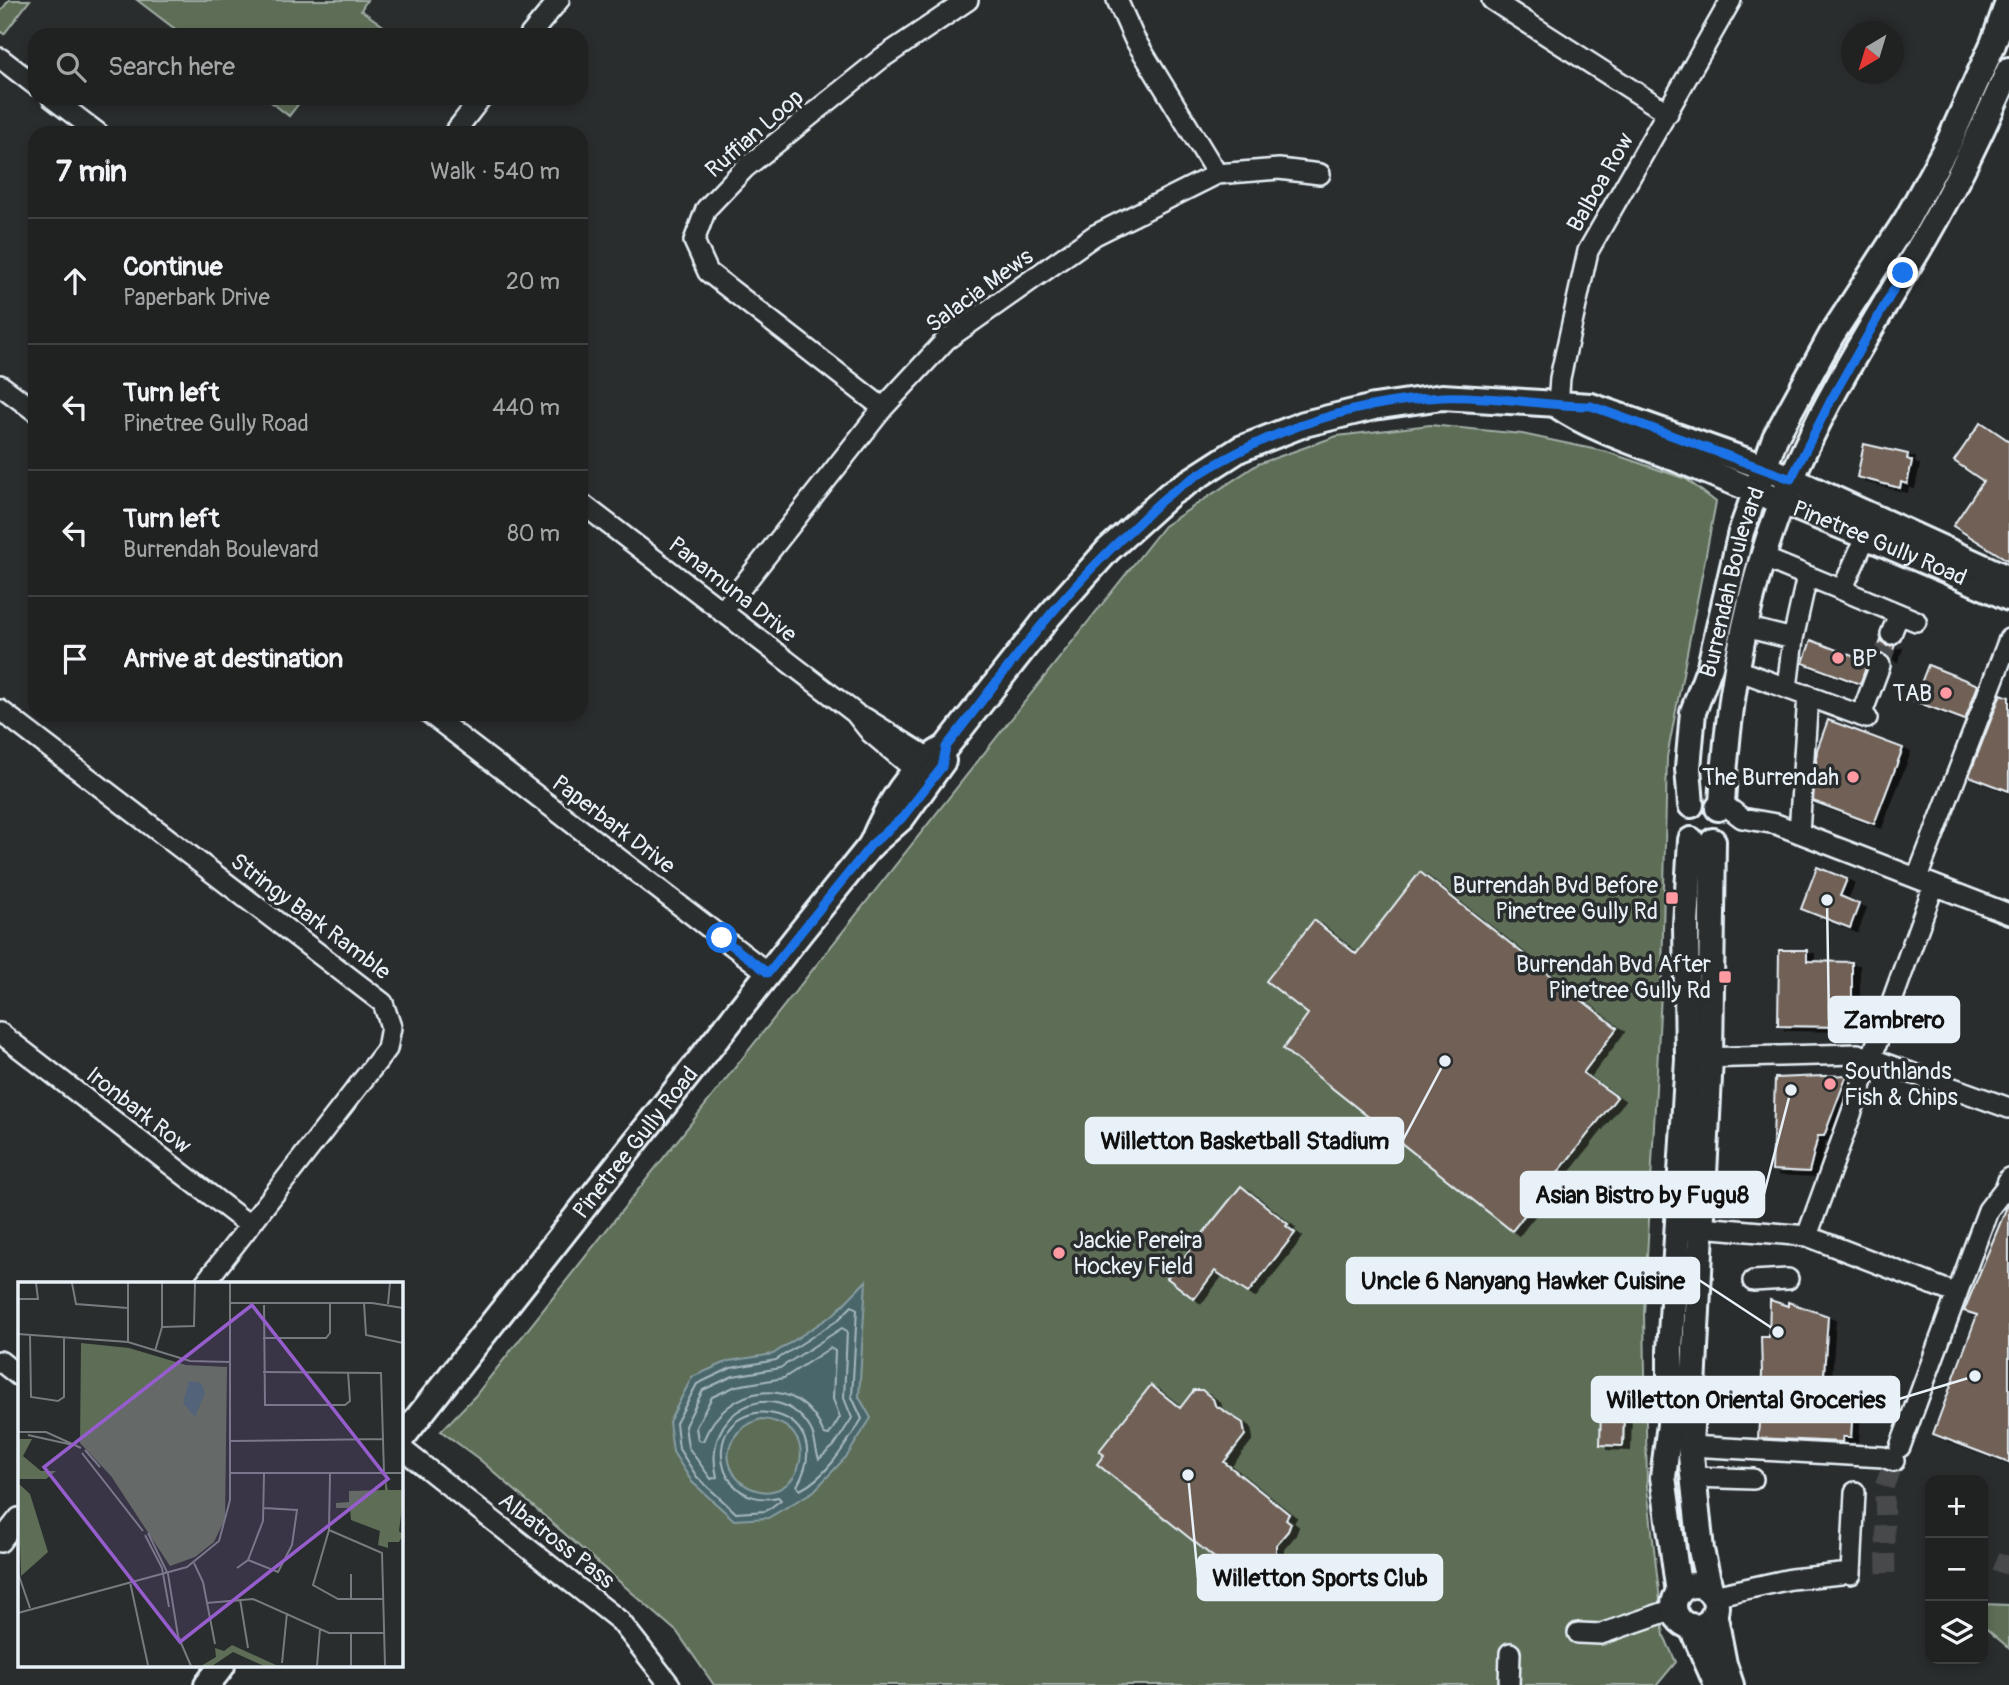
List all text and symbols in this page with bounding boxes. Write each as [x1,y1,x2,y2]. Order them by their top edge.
north arrow [1841,21,1904,84]
search box [28,28,588,105]
icon: search [52,48,90,86]
text: Search here [108,51,235,83]
street label: Ruffian Loop [699,83,809,184]
street label: Balboa Row [1561,127,1641,237]
text: 7 min [56,153,127,190]
text: Walk · 540 m [430,157,560,186]
street label: Salacia Mews [920,242,1039,339]
text: Continue [123,251,223,283]
route end [1887,257,1918,288]
icon: ahead [56,262,94,300]
text: 20 m [506,267,560,296]
text: Paperbark Drive [123,283,270,312]
text: Turn left [123,377,219,409]
icon: left [56,388,94,426]
text: 440 m [492,393,560,422]
text: Pinetree Gully Road [123,409,309,438]
street label: Burrendah Boulevard [1693,483,1771,682]
street label: Pinetree Gully Road [1788,494,1971,592]
text: Turn left [123,503,219,535]
icon: left [56,514,94,552]
text: 80 m [507,519,560,548]
street label: Panamuna Drive [663,530,803,649]
text: Burrendah Boulevard [123,535,319,564]
icon: arrive [56,640,94,678]
text: Arrive at destination [123,643,343,675]
place label: BP [1852,644,1878,673]
marker: BP [1830,650,1846,666]
place label: TAB [1893,679,1932,708]
marker: TAB [1938,685,1954,701]
place label: The Burrendah [1702,763,1839,792]
street label: Paperbark Drive [546,769,682,881]
marker: The Burrendah [1845,769,1861,785]
street label: Stringy Bark Ramble [225,847,397,987]
place label: Burrendah Bvd Before Pinetree Gully Rd [1452,871,1659,926]
marker: Burrendah Bvd Before Pinetree Gully Rd [1664,890,1680,906]
route start [706,922,737,953]
place label: Burrendah Bvd After Pinetree Gully Rd [1516,950,1711,1005]
marker: Burrendah Bvd After Pinetree Gully Rd [1717,969,1733,985]
callout: Zambrero [1829,997,1959,1042]
text: Zambrero [1843,1006,1945,1035]
place label: Southlands Fish & Chips [1844,1057,1958,1112]
street label: Ironbark Row [80,1060,197,1161]
street label: Pinetree Gully Road [566,1060,704,1224]
marker: Southlands Fish & Chips [1822,1076,1838,1092]
callout: Willetton Basketball Stadium [1086,1118,1403,1163]
text: Willetton Basketball Stadium [1101,1127,1389,1156]
callout: Asian Bistro by Fugu8 [1521,1172,1764,1217]
text: Asian Bistro by Fugu8 [1535,1181,1749,1210]
place label: Jackie Pereira Hockey Field [1073,1226,1203,1281]
marker: Jackie Pereira Hockey Field [1051,1245,1067,1261]
callout: Uncle 6 Nanyang Hawker Cuisine [1347,1258,1699,1303]
text: Uncle 6 Nanyang Hawker Cuisine [1361,1267,1686,1296]
inset map [18,1282,402,1668]
callout: Willetton Oriental Groceries [1592,1377,1899,1422]
text: Willetton Oriental Groceries [1606,1386,1886,1415]
map controls [1925,1475,1988,1664]
button: + [1925,1475,1988,1538]
street label: Albatross Pass [493,1486,621,1595]
button: − [1925,1538,1988,1601]
callout: Willetton Sports Club [1198,1555,1442,1600]
text: Willetton Sports Club [1212,1564,1428,1593]
button: layers [1925,1601,1988,1664]

